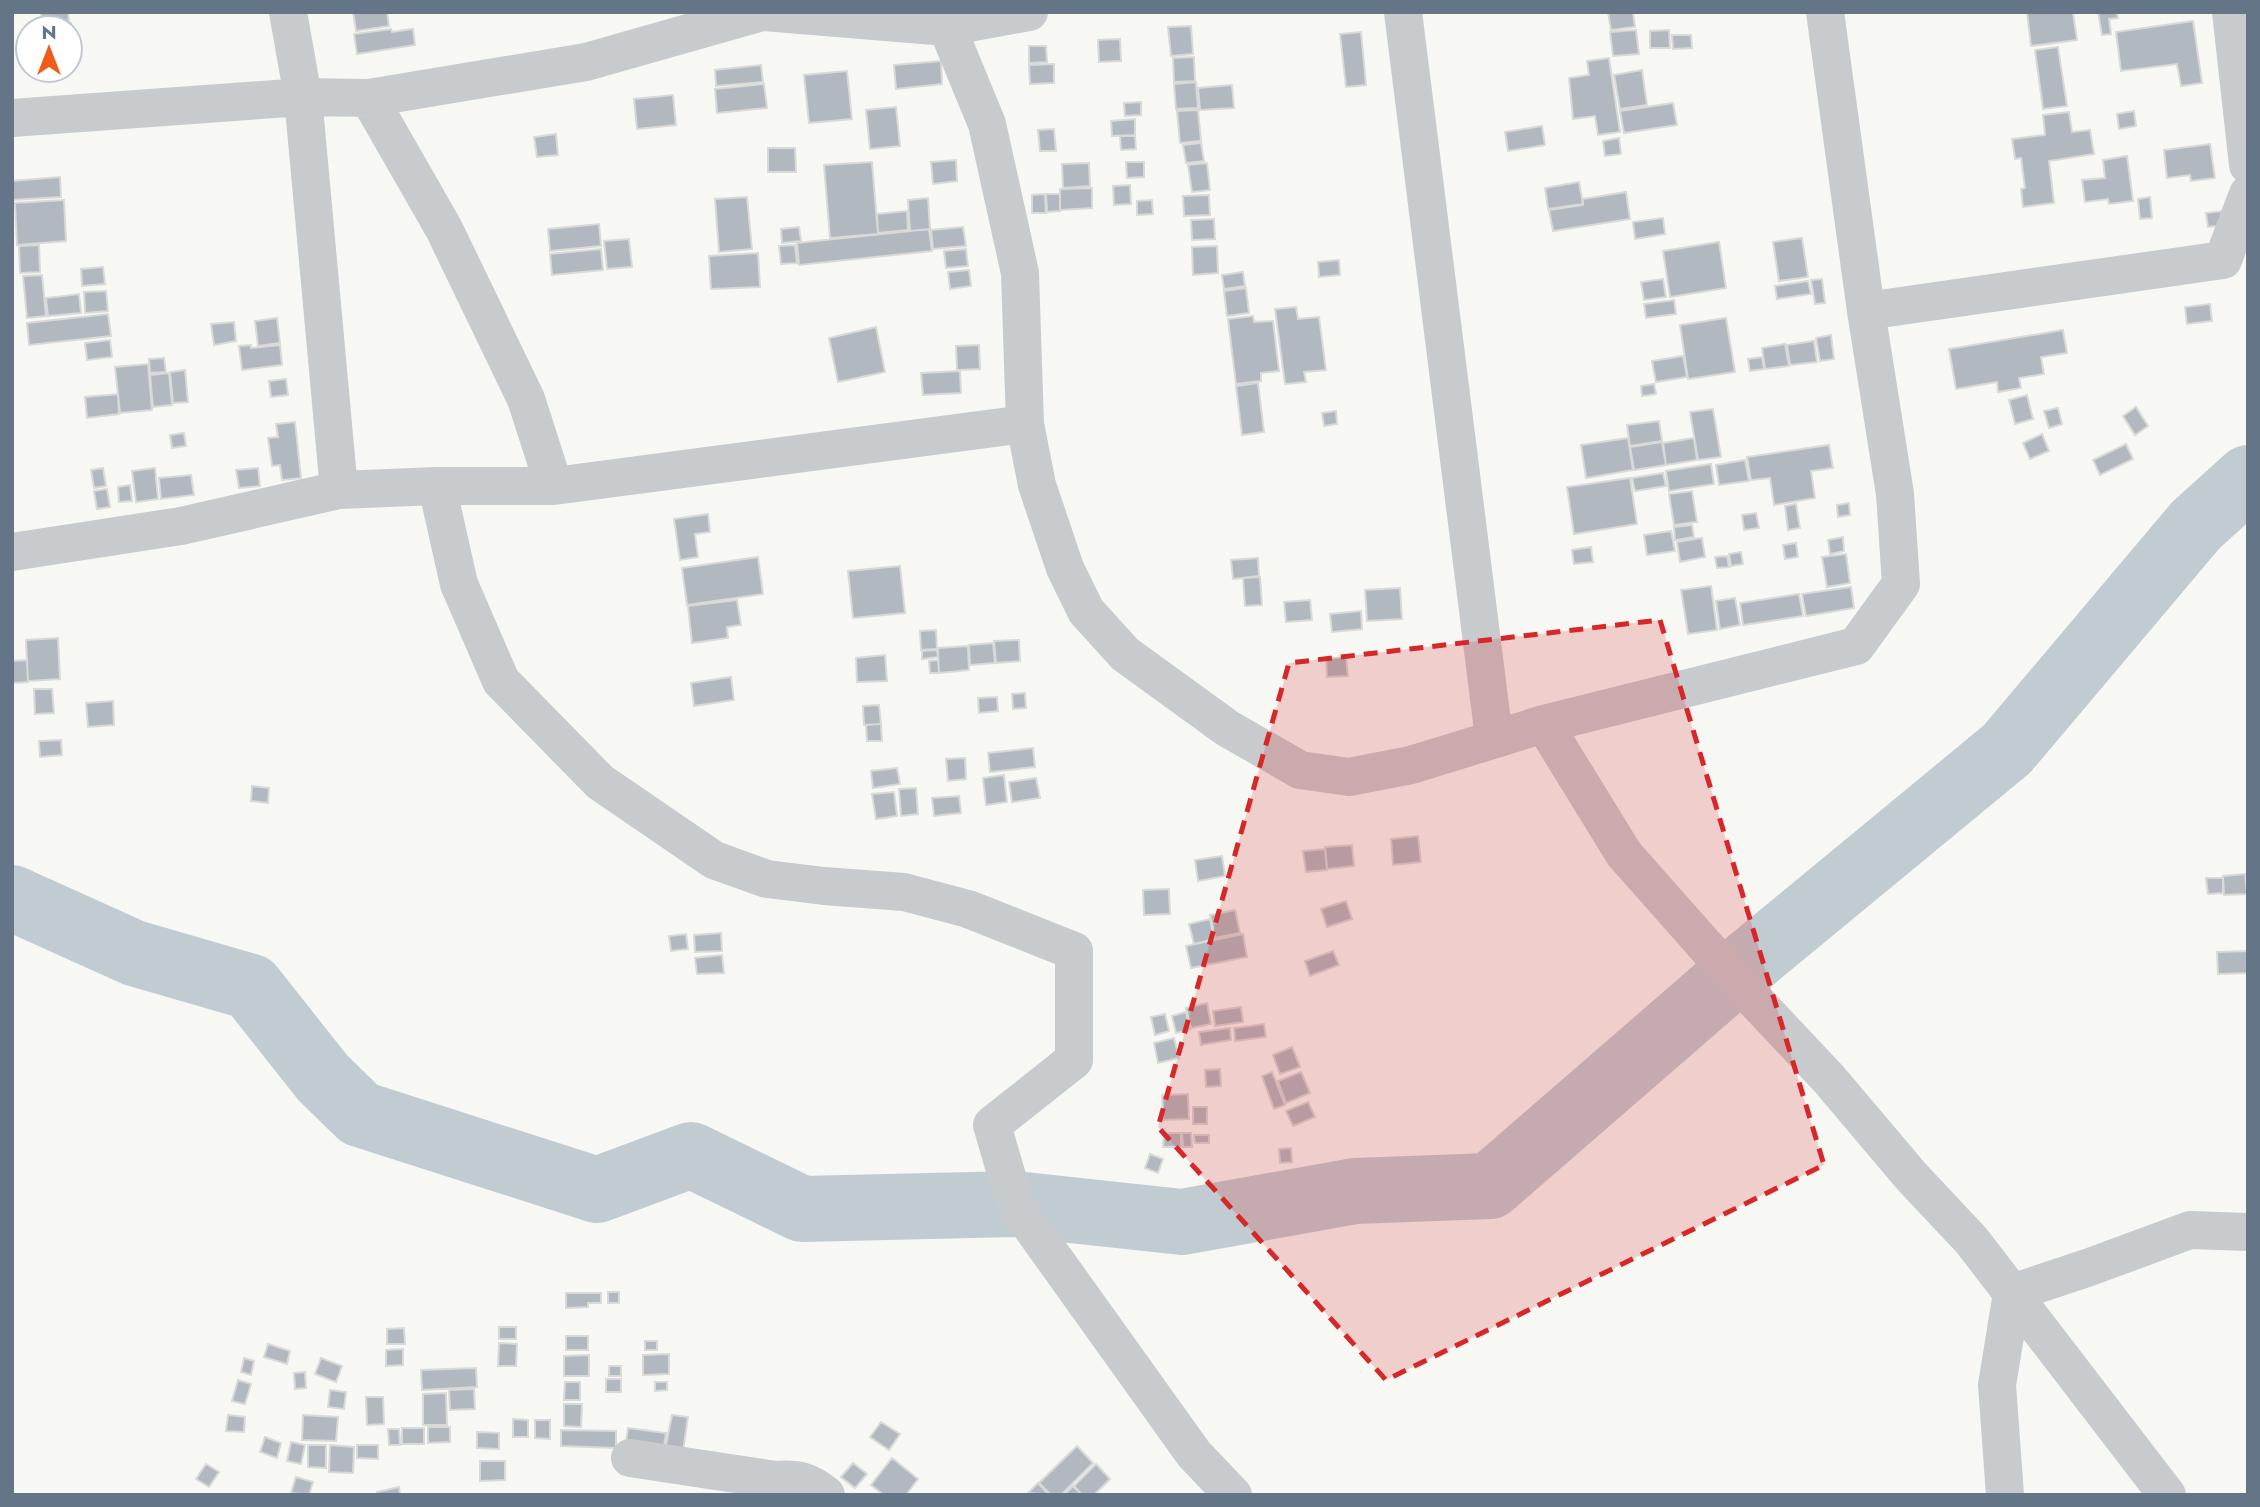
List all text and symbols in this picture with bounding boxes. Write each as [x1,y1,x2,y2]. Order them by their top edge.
north arrow [14,14,84,84]
text: N [41,19,57,46]

